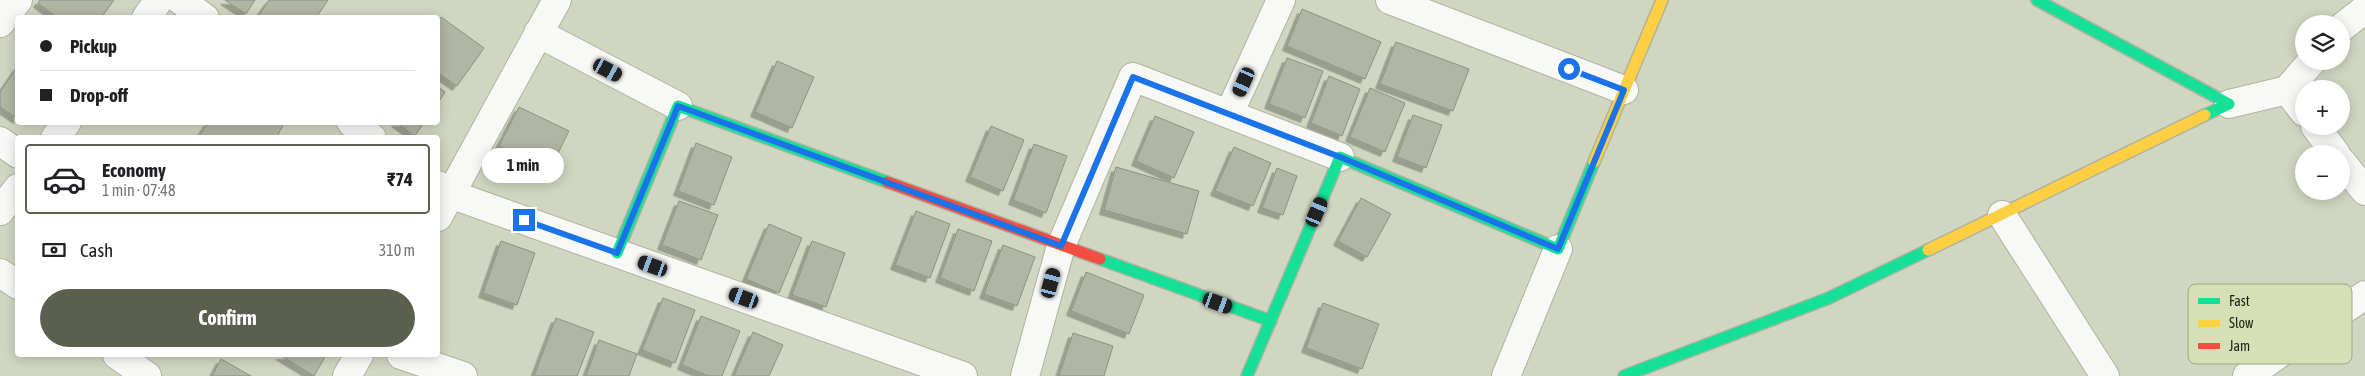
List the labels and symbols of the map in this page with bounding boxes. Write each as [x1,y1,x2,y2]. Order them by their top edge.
car [591,56,624,84]
route start [1558,58,1580,80]
car [1231,65,1256,99]
callout: 1 min [483,148,565,182]
car [1304,195,1329,229]
route end [513,209,535,231]
car [636,254,669,278]
car [1039,267,1062,299]
legend [2188,284,2352,364]
car [727,286,760,310]
car [1201,291,1234,315]
text: Fast [2229,293,2250,309]
text: Slow [2229,315,2254,331]
text: Jam [2229,338,2250,354]

